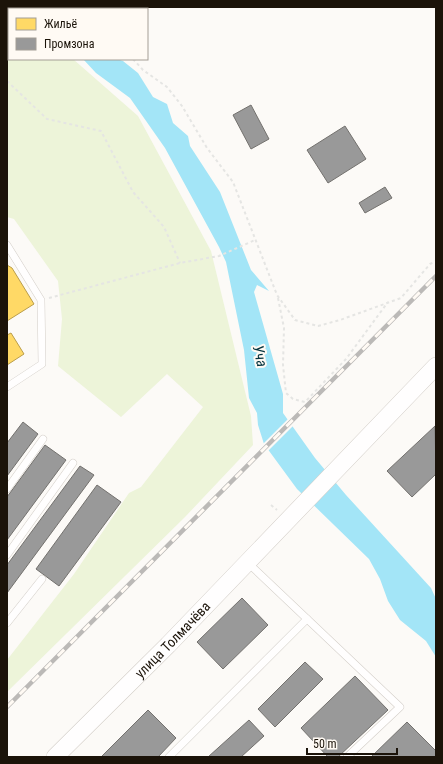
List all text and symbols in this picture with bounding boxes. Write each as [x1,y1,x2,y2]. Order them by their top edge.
legend [8,8,148,60]
text: Жильё [44,17,77,31]
text: Промзона [44,37,95,51]
water label: Уча [249,343,271,369]
street label: улица Толмачёва [132,598,213,681]
scale bar [307,730,397,756]
text: 50 m [313,737,337,751]

